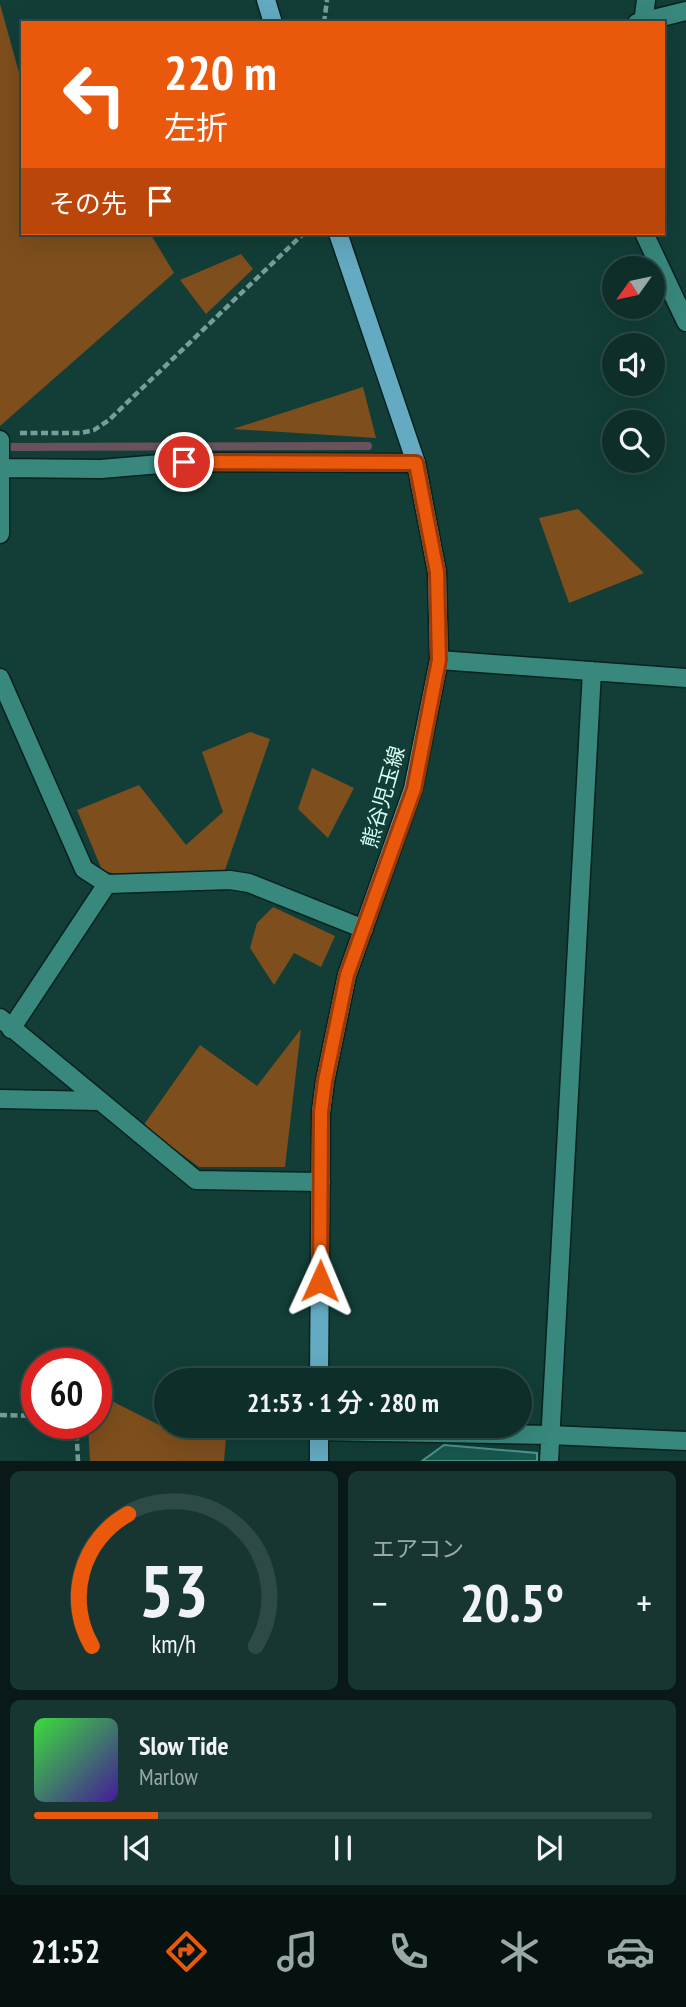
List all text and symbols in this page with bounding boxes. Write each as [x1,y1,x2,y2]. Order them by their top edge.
text: 220 m [164,40,277,104]
icon: left [49,49,140,140]
text: 左折 [164,106,228,148]
icon: arrive [141,182,179,220]
text: その先 [49,187,127,220]
north arrow [602,256,665,318]
map controls [602,256,665,473]
button: sound [602,333,665,396]
button: search [602,410,665,473]
pin [154,432,214,492]
icon: arrive [165,443,203,481]
street label: 熊谷児玉線 [356,743,410,851]
position arrow [283,1244,357,1318]
speed limit sign: 60 [21,1348,112,1439]
text: 21:53 · 1 分 · 280 m [247,1386,439,1419]
text: エアコン [372,1534,464,1563]
text: 53 [139,1543,209,1637]
text: 20.5° [460,1569,564,1636]
text: − [372,1578,388,1627]
text: + [636,1578,652,1627]
text: km/h [152,1628,196,1660]
text: Slow Tide [139,1729,229,1762]
text: Marlow [139,1762,198,1791]
icon: previous [118,1829,156,1867]
icon: pause [324,1829,362,1867]
icon: next [530,1829,568,1867]
icon: directions [162,1927,211,1976]
icon: music [273,1927,322,1976]
icon: phone [384,1927,433,1976]
icon: climate [495,1927,544,1976]
icon: car [606,1927,655,1976]
text: 21:52 [31,1930,100,1972]

